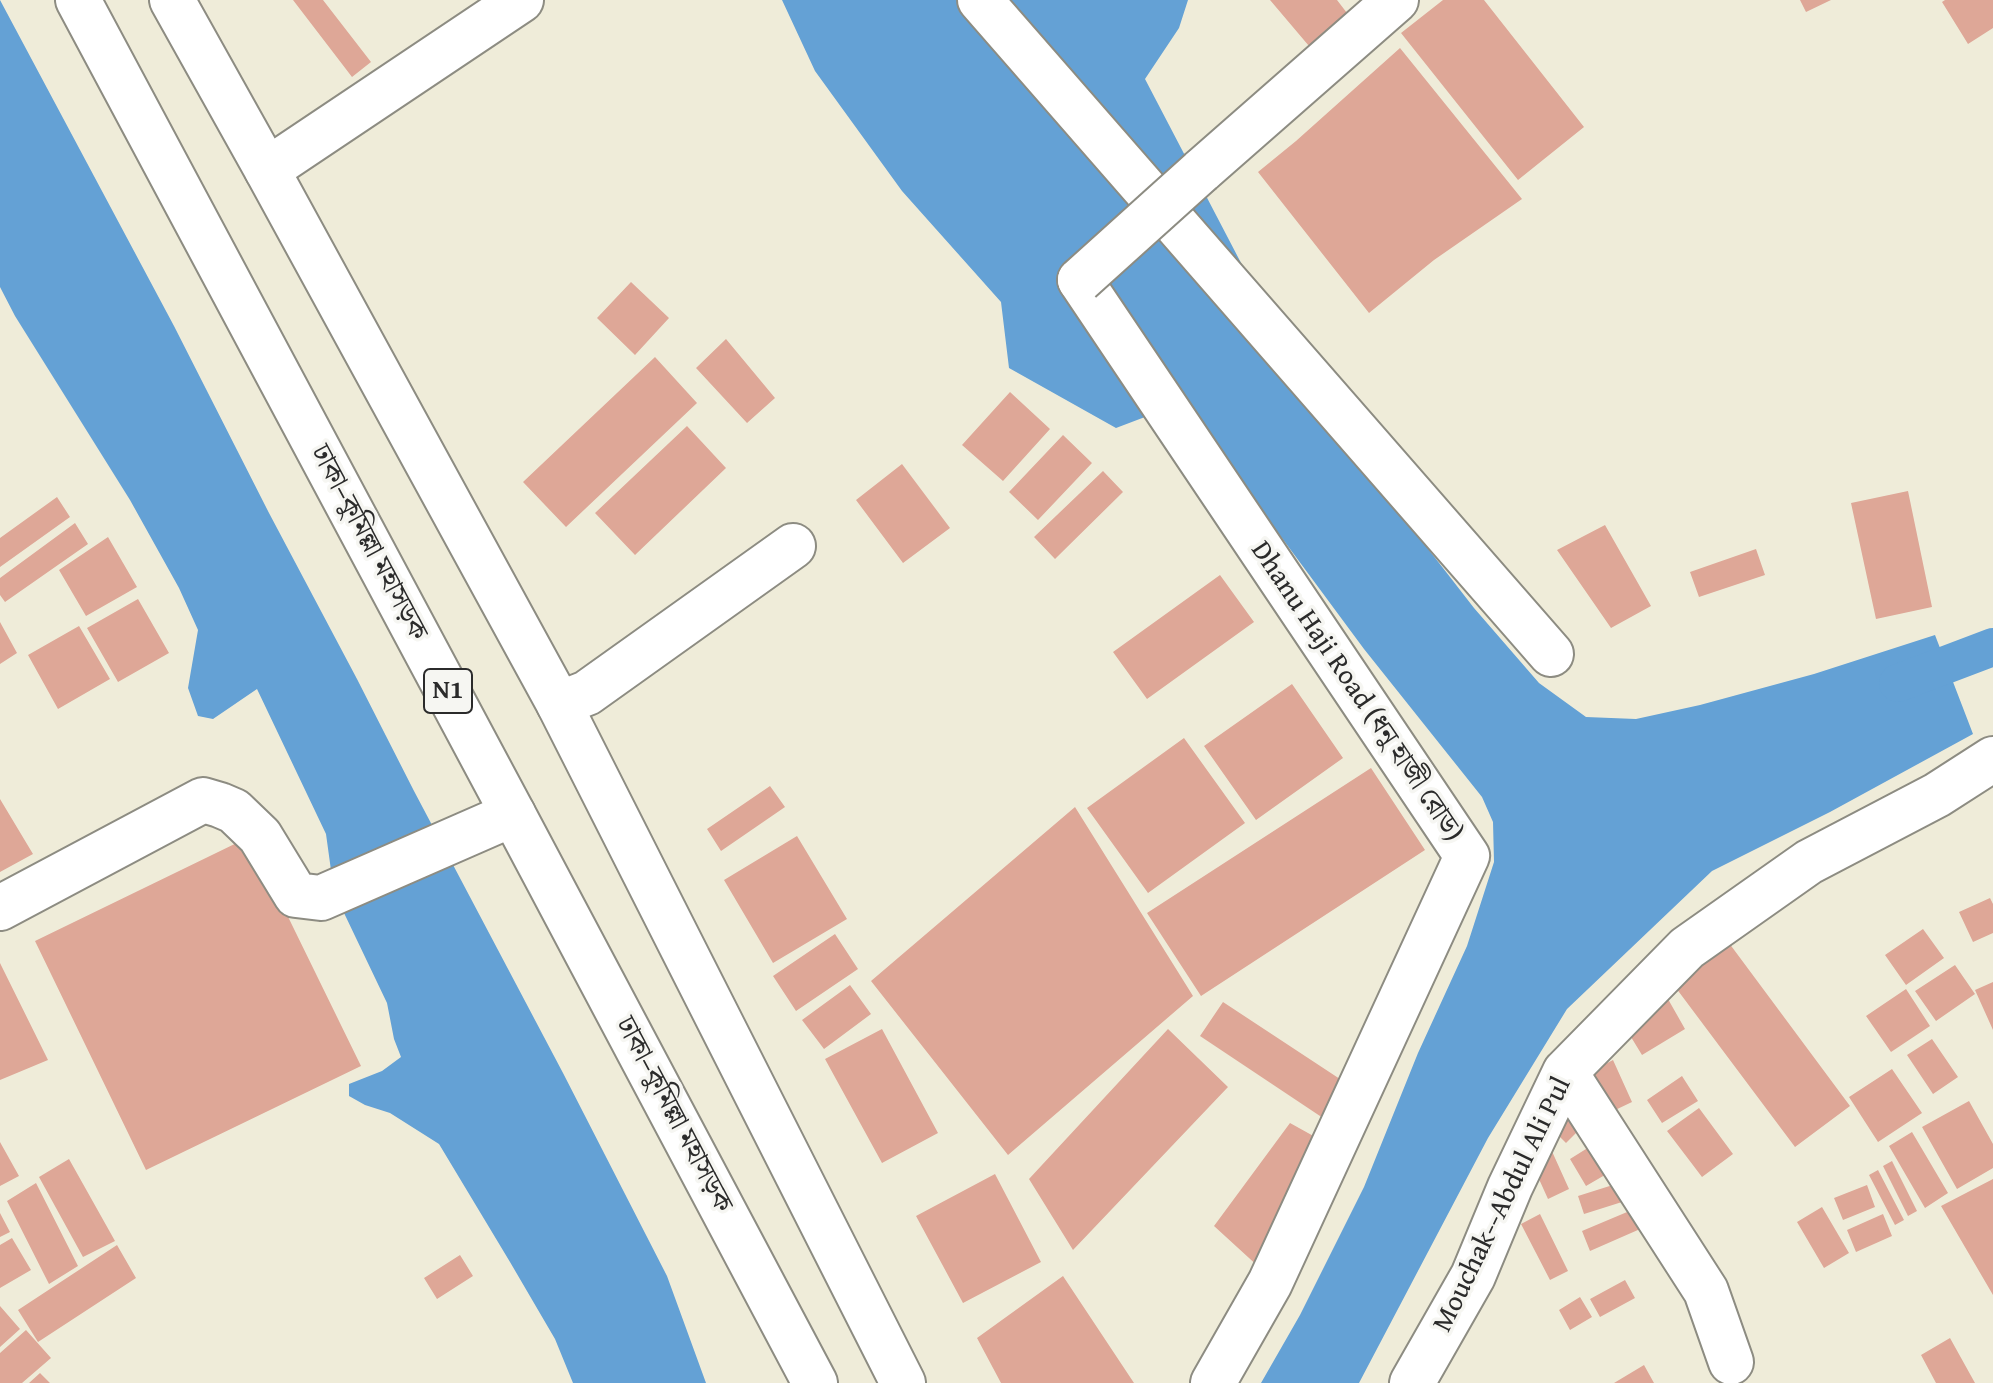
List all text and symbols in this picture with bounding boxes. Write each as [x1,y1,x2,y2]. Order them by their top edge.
street label: ঢাকা–কুমিল্লা মহাসড়ক [302,439,434,647]
street label: Dhanu Haji Road (ধনু হাজী রোড) [1243,535,1469,849]
road number: N1 [424,669,472,713]
street label: ঢাকা–কুমিল্লা মহাসড়ক [607,1011,739,1219]
street label: Mouchak--Abdul Ali Pul [1427,1072,1579,1338]

